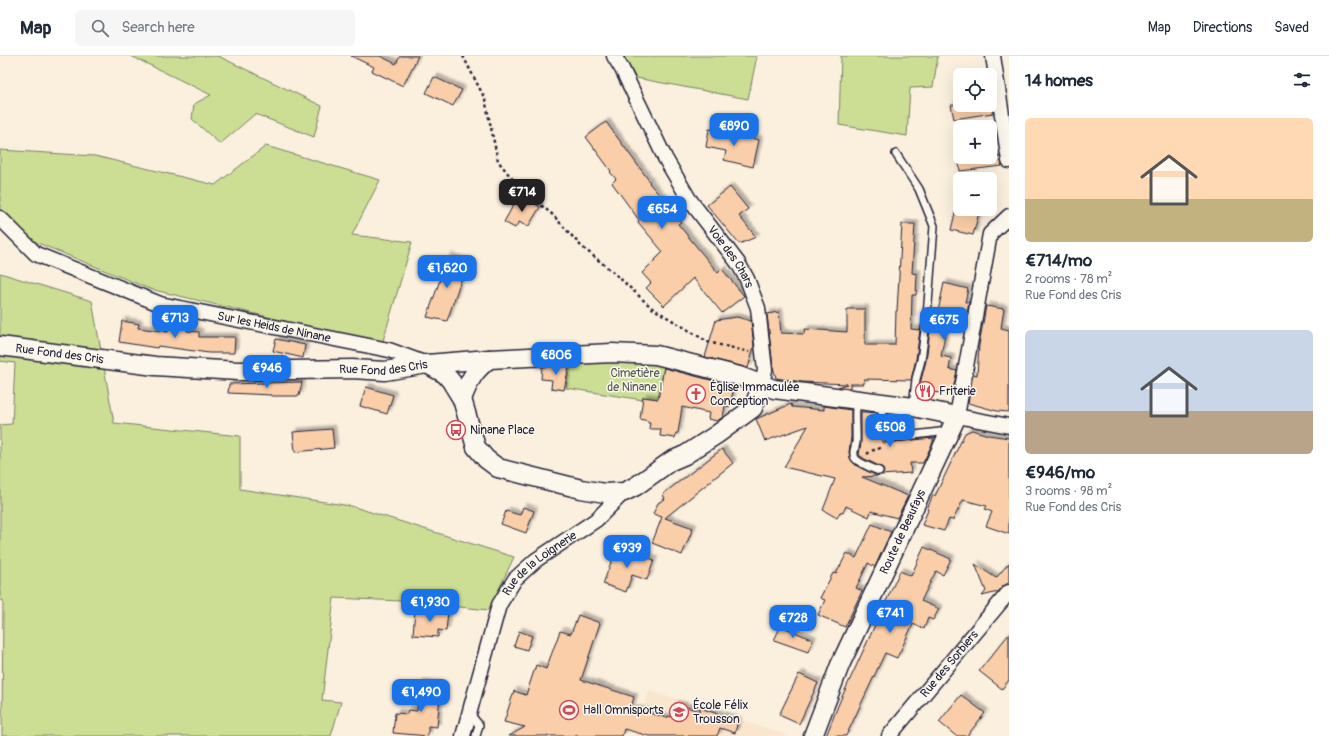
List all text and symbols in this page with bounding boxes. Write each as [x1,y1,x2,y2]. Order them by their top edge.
search box [75,10,355,46]
text: Map [20,16,51,40]
icon: search [89,17,111,39]
text: Search here [121,18,195,37]
text: Map [1148,19,1171,36]
text: Directions [1193,19,1252,36]
text: Saved [1274,19,1309,36]
map controls [953,68,997,216]
button: locate [953,68,997,112]
icon: filters [1291,69,1313,91]
text: 14 homes [1025,70,1093,91]
pin: €890 [710,113,758,147]
text: €890 [719,118,749,134]
button: + [953,120,997,164]
icon: home [1133,144,1205,216]
button: − [953,172,997,216]
pin: €714 [498,179,546,213]
text: €714 [508,184,536,200]
pin: €654 [638,196,686,230]
text: €654 [647,201,677,217]
street label: Voie des Chars [704,222,757,290]
text: €714/mo [1025,250,1092,271]
pin: €1,620 [414,255,480,289]
text: €1,620 [427,260,467,276]
text: 2 rooms · 78 m² [1025,271,1112,287]
text: Rue Fond des Cris [1025,287,1121,303]
pin: €713 [151,305,199,339]
pin: €675 [920,307,968,341]
street label: Sur les Heids de Ninane [216,308,332,346]
text: €713 [161,310,189,326]
text: €675 [929,312,959,328]
street label: Rue Fond des Cris [14,341,105,367]
pin: €806 [532,342,580,376]
text: €806 [540,347,572,363]
pin: €946 [243,355,291,389]
street label: Rue Fond des Cris [339,356,429,379]
icon: home [1133,356,1205,428]
text: €946 [252,360,282,376]
park label: Cimetière de Ninane I [607,366,663,395]
place label: Église Immaculée Conception [710,379,799,409]
restaurant icon: Friterie [914,380,936,402]
church icon: Église Immaculée Conception [685,383,707,405]
place label: Friterie [939,384,976,399]
pin: €508 [866,414,914,448]
bus stop icon: Ninane Place [445,419,467,441]
text: €508 [874,419,906,435]
place label: Ninane Place [470,423,535,438]
text: €946/mo [1025,462,1095,483]
text: 3 rooms · 98 m² [1025,483,1112,499]
street label: Route de Beaufays [877,487,929,577]
text: Rue Fond des Cris [1025,499,1121,515]
street label: Rue de la Loignerie [499,528,579,598]
pin: €939 [603,535,651,569]
text: €939 [612,540,642,556]
pin: €1,930 [397,589,463,623]
text: €1,930 [410,594,450,610]
pin: €741 [866,600,914,634]
pin: €728 [769,605,817,639]
text: €741 [876,605,904,621]
text: €728 [778,610,808,626]
street label: Rue des Sorbiers [917,627,982,700]
pin: €1,490 [388,679,454,713]
text: €1,490 [401,684,441,700]
place label: École Félix Trousson [693,697,748,727]
sports icon: Hall Omnisports [558,699,580,721]
school or university icon: École Félix Trousson [668,701,690,723]
place label: Hall Omnisports [583,703,664,718]

